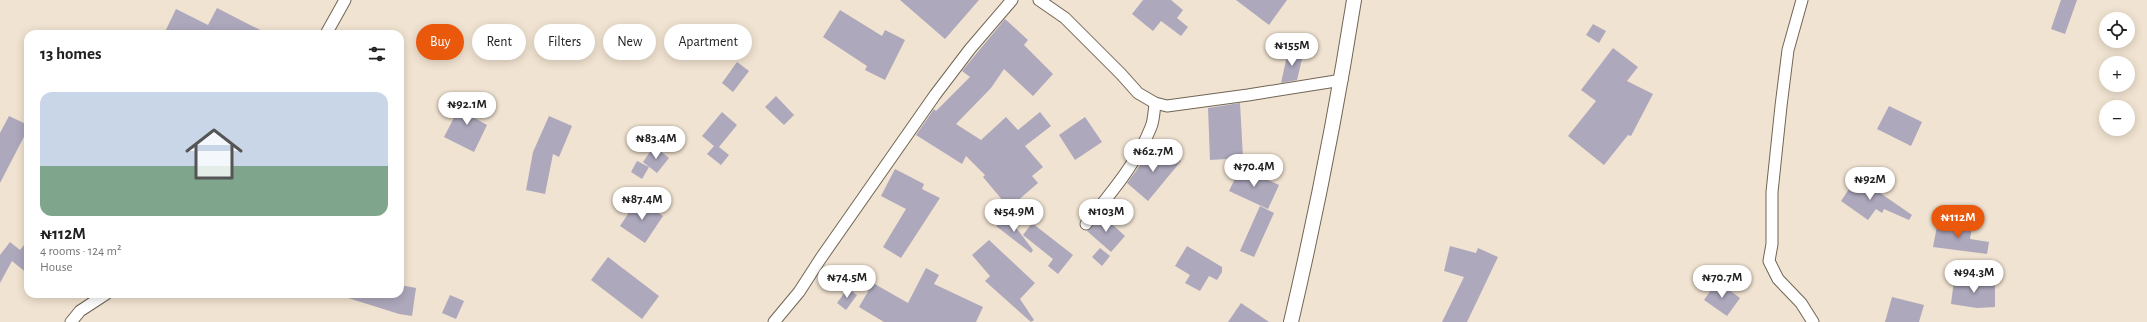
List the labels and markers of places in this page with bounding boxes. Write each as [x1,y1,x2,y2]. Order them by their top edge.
pin: ₦155M [1264,33,1320,67]
pin: ₦92.1M [434,92,500,126]
pin: ₦83.4M [623,126,689,160]
pin: ₦62.7M [1120,139,1186,173]
pin: ₦70.4M [1221,154,1287,188]
pin: ₦92M [1846,167,1894,201]
pin: ₦87.4M [609,187,675,221]
pin: ₦54.9M [981,199,1047,233]
pin: ₦103M [1078,199,1134,233]
pin: ₦112M [1930,205,1986,239]
pin: ₦94.3M [1941,260,2007,294]
pin: ₦74.5M [814,265,880,299]
pin: ₦70.7M [1689,265,1755,299]

